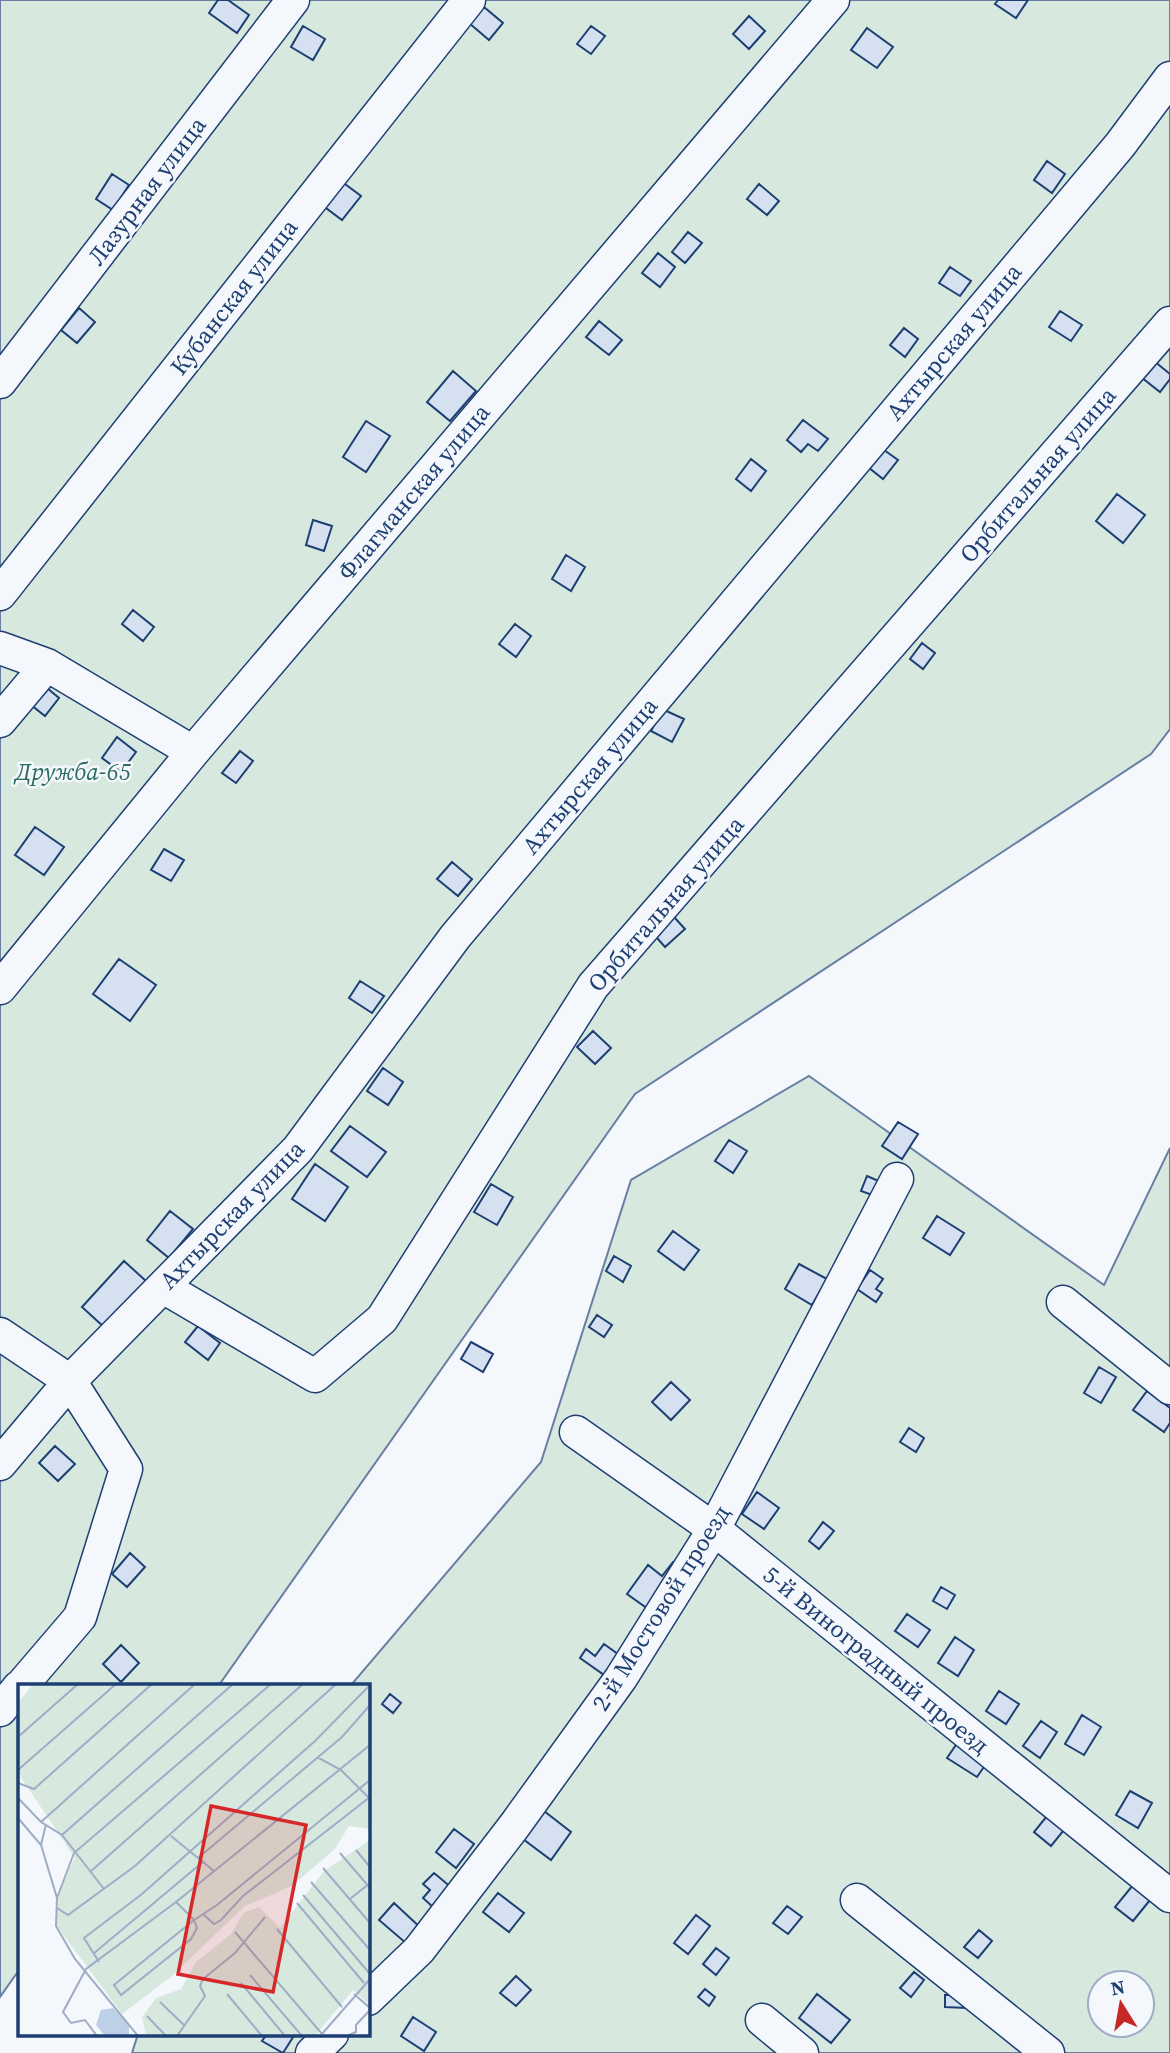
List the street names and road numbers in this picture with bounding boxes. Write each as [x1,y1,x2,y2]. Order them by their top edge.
street label: Лазурная улица [80,109,214,272]
street label: Кубанская улица [162,211,305,382]
street label: Ахтырская улица [878,256,1030,427]
street label: Орбитальная улица [952,379,1124,570]
street label: Флагманская улица [330,396,498,587]
street label: Ахтырская улица [514,690,666,861]
street label: Орбитальная улица [580,808,752,999]
street label: Ахтырская улица [152,1132,312,1296]
street label: 2-й Мостовой проезд [584,1498,737,1717]
street label: 5-й Виноградный проезд [756,1558,996,1761]

